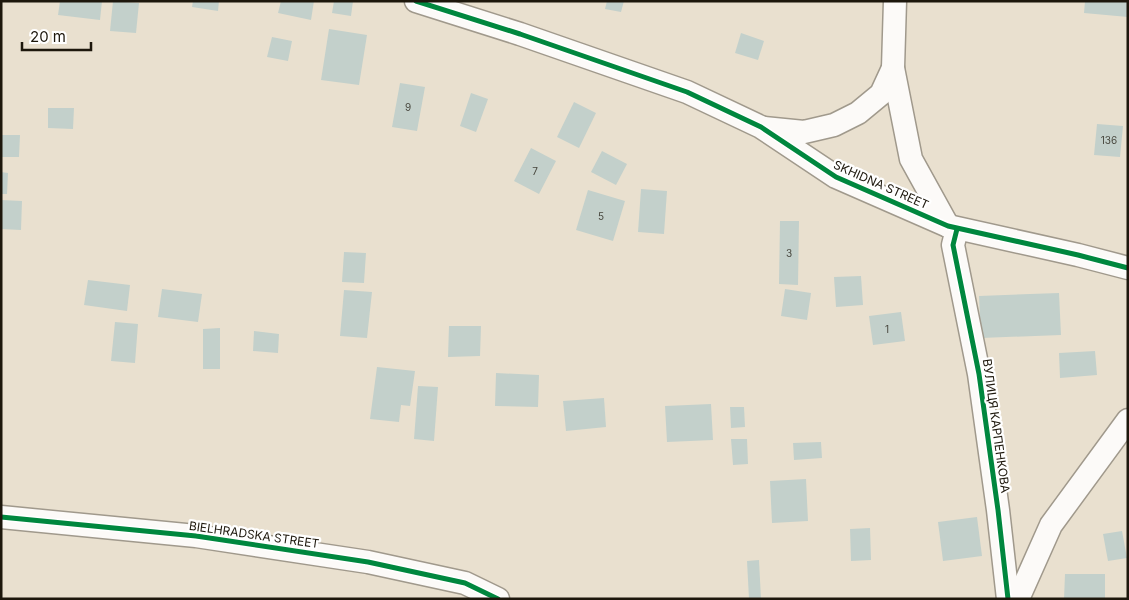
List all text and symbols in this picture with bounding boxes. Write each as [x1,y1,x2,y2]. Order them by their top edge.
scale bar [22,20,91,52]
text: 20 m [30,27,66,46]
house number: 9 [405,101,411,113]
house number: 136 [1101,134,1117,146]
street label: SKHIDNA STREET [831,157,931,212]
house number: 7 [532,165,538,177]
house number: 5 [598,210,604,222]
house number: 3 [786,247,792,259]
house number: 1 [885,323,889,335]
street label: ВУЛИЦЯ КАРПЕНКОВА [980,358,1013,494]
street label: BIELHRADSKA STREET [188,518,320,551]

